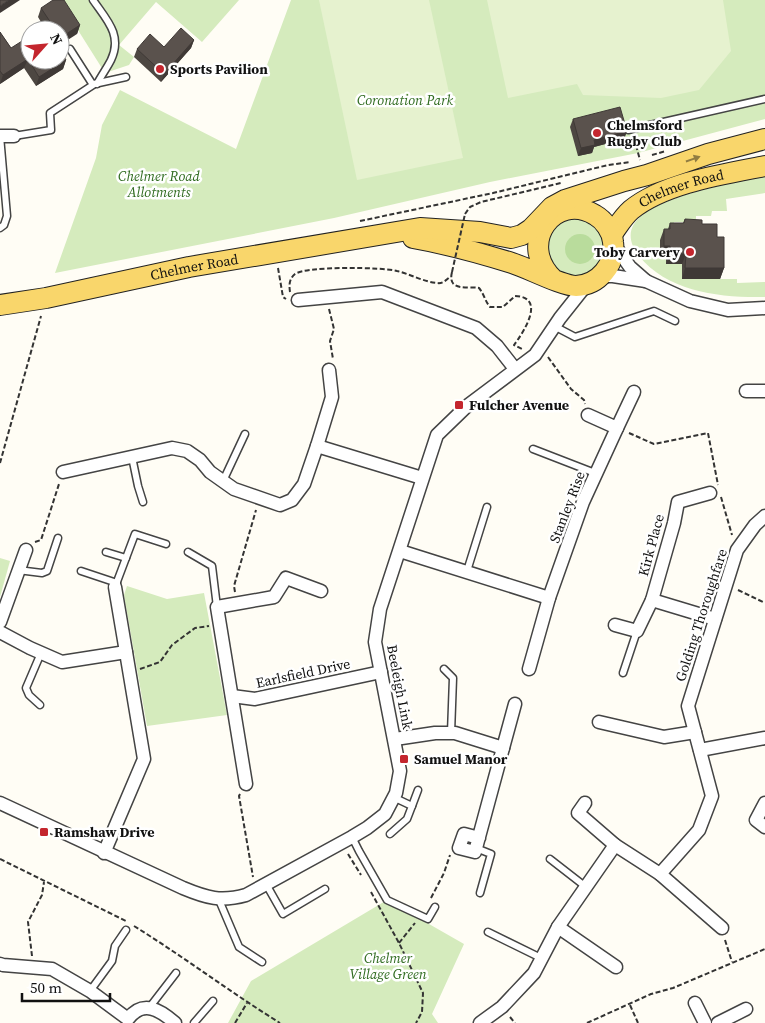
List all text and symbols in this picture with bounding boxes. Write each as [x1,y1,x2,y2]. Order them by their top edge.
north arrow [20,20,70,70]
text: N [45,30,68,48]
place label: Sports Pavilion [170,59,268,79]
marker: Sports Pavilion [154,63,166,75]
park label: Coronation Park [357,90,453,110]
place label: Chelmsford Rugby Club [607,115,683,151]
marker: Chelmsford Rugby Club [591,127,603,139]
one-way arrow [686,155,701,163]
street label: Chelmer Road [634,164,726,212]
park label: Chelmer Road Allotments [118,166,201,202]
place label: Toby Carvery [594,242,681,262]
marker: Toby Carvery [684,246,696,258]
street label: Chelmer Road [148,249,240,285]
place label: Fulcher Avenue [469,395,569,415]
marker: Fulcher Avenue [453,399,465,411]
street label: Stanley Rise [544,468,590,546]
street label: Kirk Place [633,512,669,578]
street label: Golding Thoroughfare [670,546,732,684]
street label: Beeleigh Link [382,643,418,731]
street label: Earlsfield Drive [254,653,352,693]
place label: Samuel Manor [414,749,508,769]
marker: Samuel Manor [398,753,410,765]
place label: Ramshaw Drive [54,822,154,842]
marker: Ramshaw Drive [38,826,50,838]
park label: Chelmer Village Green [349,948,427,984]
scale bar [22,970,110,1002]
text: 50 m [30,977,62,998]

